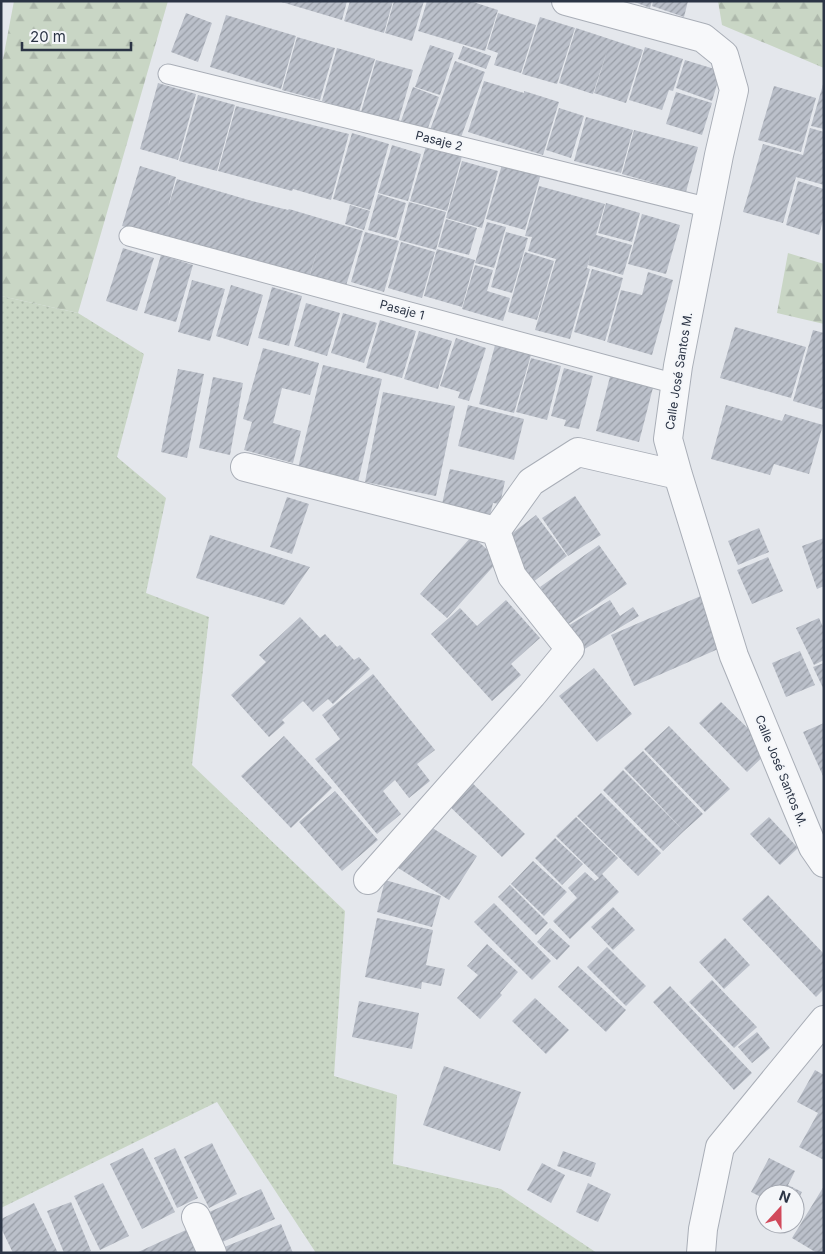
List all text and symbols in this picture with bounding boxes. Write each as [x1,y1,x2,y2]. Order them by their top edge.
scale bar [22,20,131,52]
text: 20 m [30,27,66,46]
street label: Pasaje 2 [414,127,464,154]
street label: Pasaje 1 [378,296,426,323]
street label: Calle José Santos M. [662,311,695,431]
street label: Calle José Santos M. [752,713,811,829]
north arrow [755,1184,805,1234]
text: N [777,1187,793,1206]

